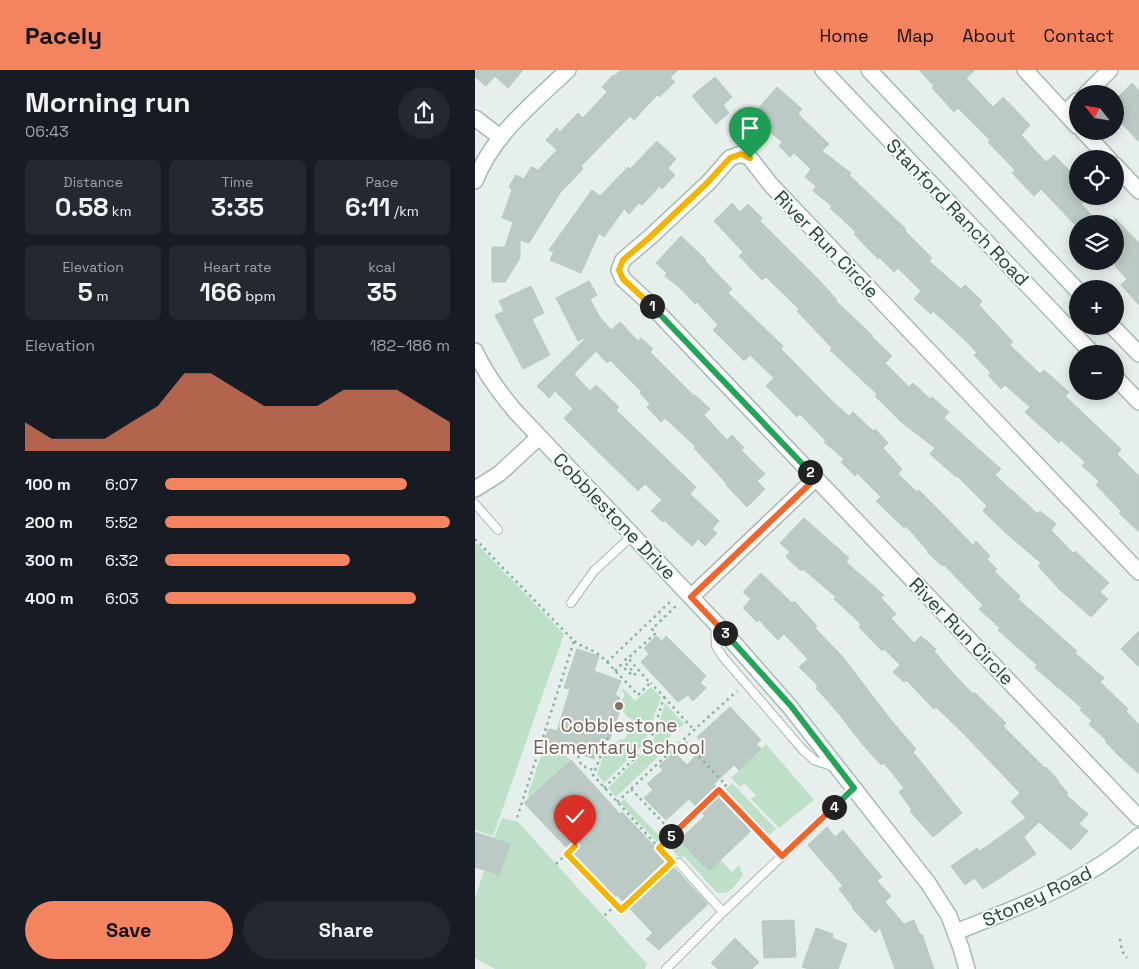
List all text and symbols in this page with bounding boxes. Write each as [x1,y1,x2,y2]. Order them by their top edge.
text: Pacely [25,20,102,51]
text: Home [820,24,869,47]
text: Map [897,24,934,47]
text: About [962,24,1016,47]
text: Contact [1044,24,1114,47]
text: Morning run [25,84,190,120]
north arrow [1069,85,1124,140]
map controls [1069,85,1124,400]
button: share [398,87,450,139]
pin [729,107,771,158]
icon: arrive [736,114,764,142]
text: 06:43 [25,121,69,142]
street label: Stanford Ranch Road [881,133,1034,291]
button: locate [1069,150,1124,205]
text: Distance [63,173,123,191]
text: Time [222,173,253,191]
text: Pace [365,173,398,191]
street label: River Run Circle [769,185,885,304]
text: 0.58 [55,191,108,223]
text: 3:35 [211,191,264,223]
text: 6:11 [345,191,390,223]
text: km [108,202,131,220]
text: /km [390,202,419,220]
button: layers [1069,215,1124,270]
text: Elevation [62,258,124,276]
text: Heart rate [204,258,271,276]
text: kcal [368,258,395,276]
text: 5 [78,276,93,308]
text: 166 [200,276,242,308]
text: 35 [367,276,397,308]
button: + [1069,280,1124,335]
text: m [93,287,108,305]
text: bpm [242,287,275,305]
pin: 1 [639,294,665,318]
text: 1 [649,297,656,315]
text: Elevation [25,335,95,356]
text: 182–186 m [370,335,450,356]
button: − [1069,345,1124,400]
street label: Cobblestone Drive [547,447,682,585]
pin: 2 [797,460,823,484]
text: 2 [806,463,815,481]
text: 100 m [25,474,71,495]
text: 6:07 [105,474,138,495]
text: 200 m [25,512,73,533]
text: 5:52 [105,512,138,533]
text: 300 m [25,550,73,571]
text: 6:32 [105,550,138,571]
street label: River Run Circle [904,572,1020,691]
text: 400 m [25,588,74,609]
text: 6:03 [105,588,139,609]
pin: 3 [713,620,737,646]
text: 3 [721,624,730,642]
marker: Cobblestone Elementary School [613,700,625,712]
place label: Cobblestone Elementary School [533,713,705,760]
pin: 4 [821,794,847,820]
pin [554,795,596,846]
text: 4 [830,798,839,816]
icon: check [561,802,589,830]
pin: 5 [659,824,683,848]
text: 5 [667,827,676,845]
street label: Stoney Road [979,860,1096,933]
button: Save [25,901,233,959]
button: Share [243,901,450,959]

